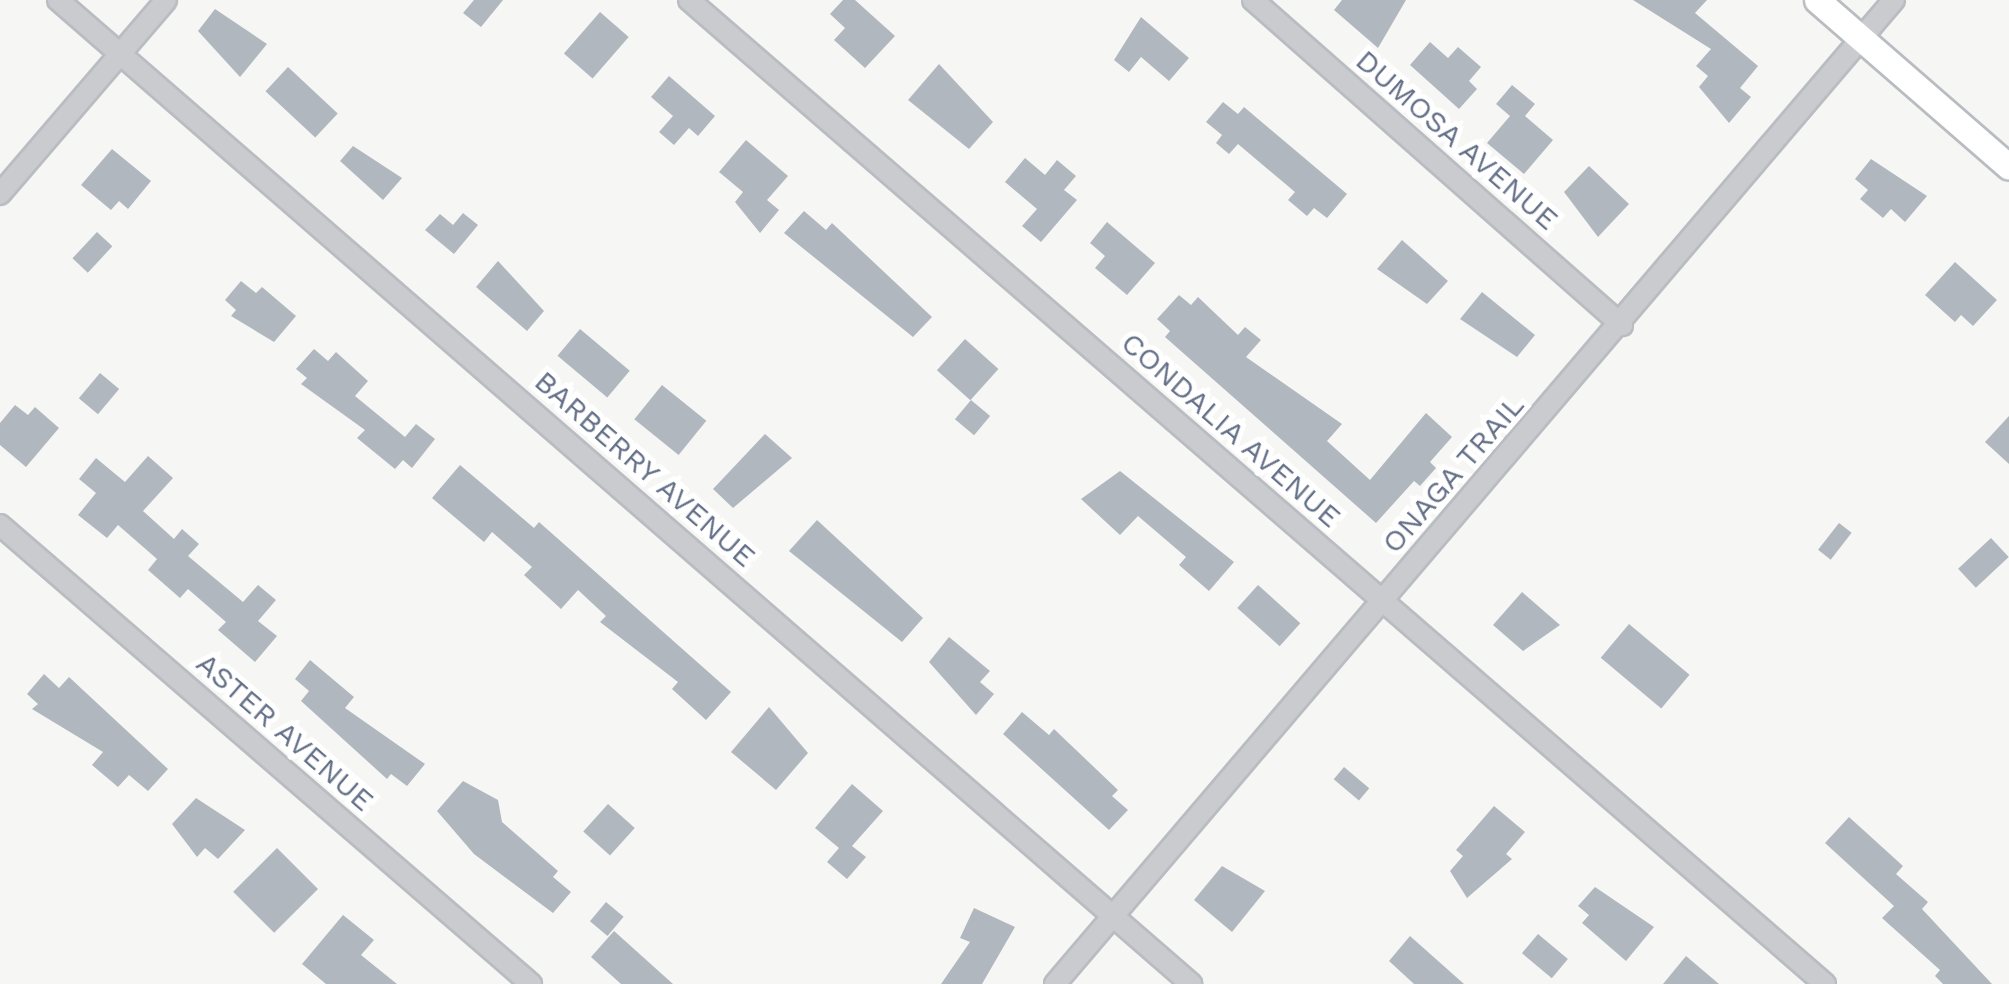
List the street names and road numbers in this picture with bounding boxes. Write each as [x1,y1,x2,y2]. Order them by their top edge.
street label: DUMOSA AVENUE [1347,41,1567,239]
street label: CONDALIA AVENUE [1113,324,1349,536]
street label: BARBERRY AVENUE [526,362,764,576]
street label: ONAGA TRAIL [1374,387,1532,561]
street label: ASTER AVENUE [189,645,381,819]

